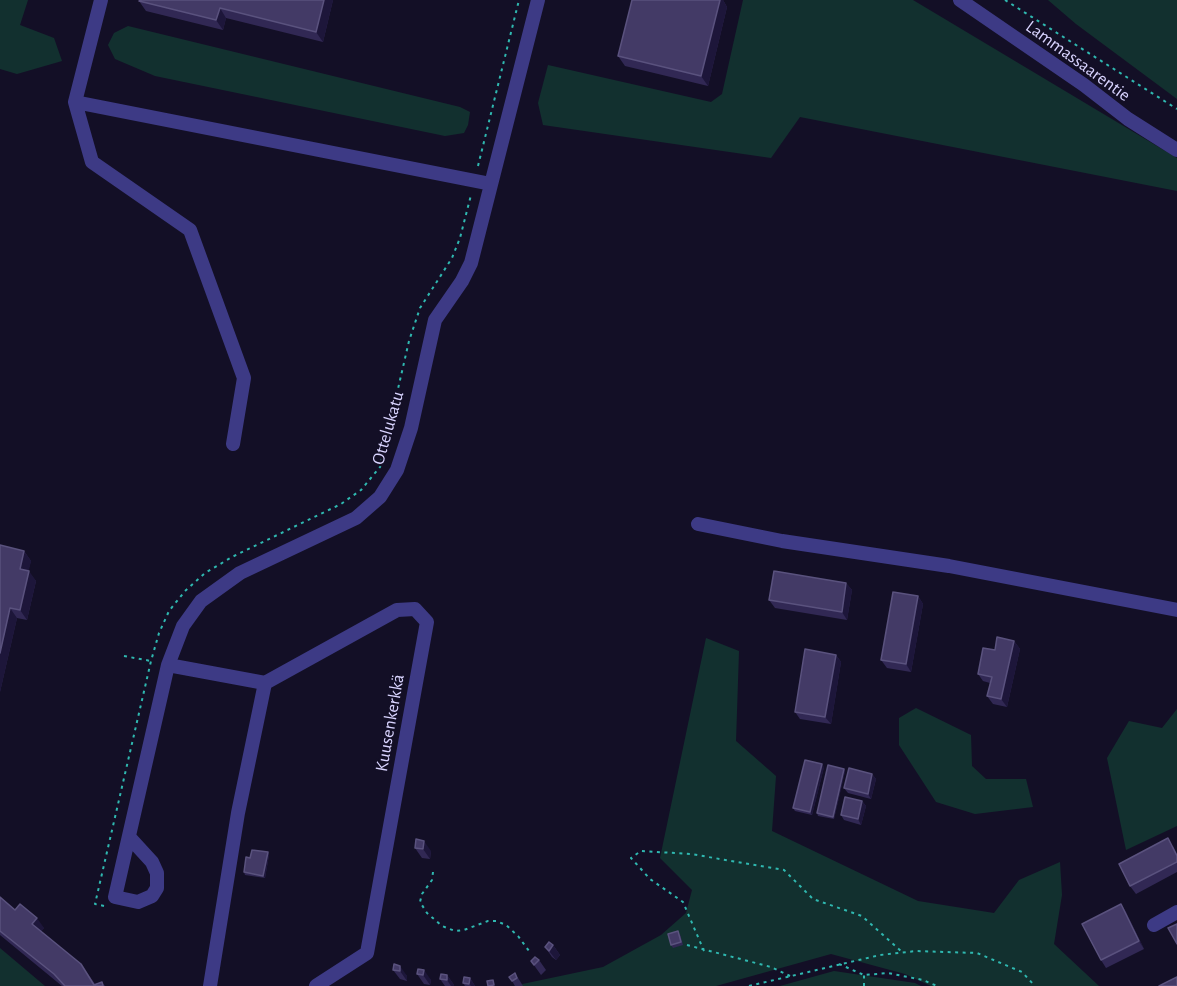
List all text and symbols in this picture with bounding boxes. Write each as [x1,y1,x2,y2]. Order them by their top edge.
street label: Lammassaarentie [1021,16,1135,106]
street label: Ottelukatu [367,389,409,467]
street label: Kuusenkerkkä [371,673,409,773]

